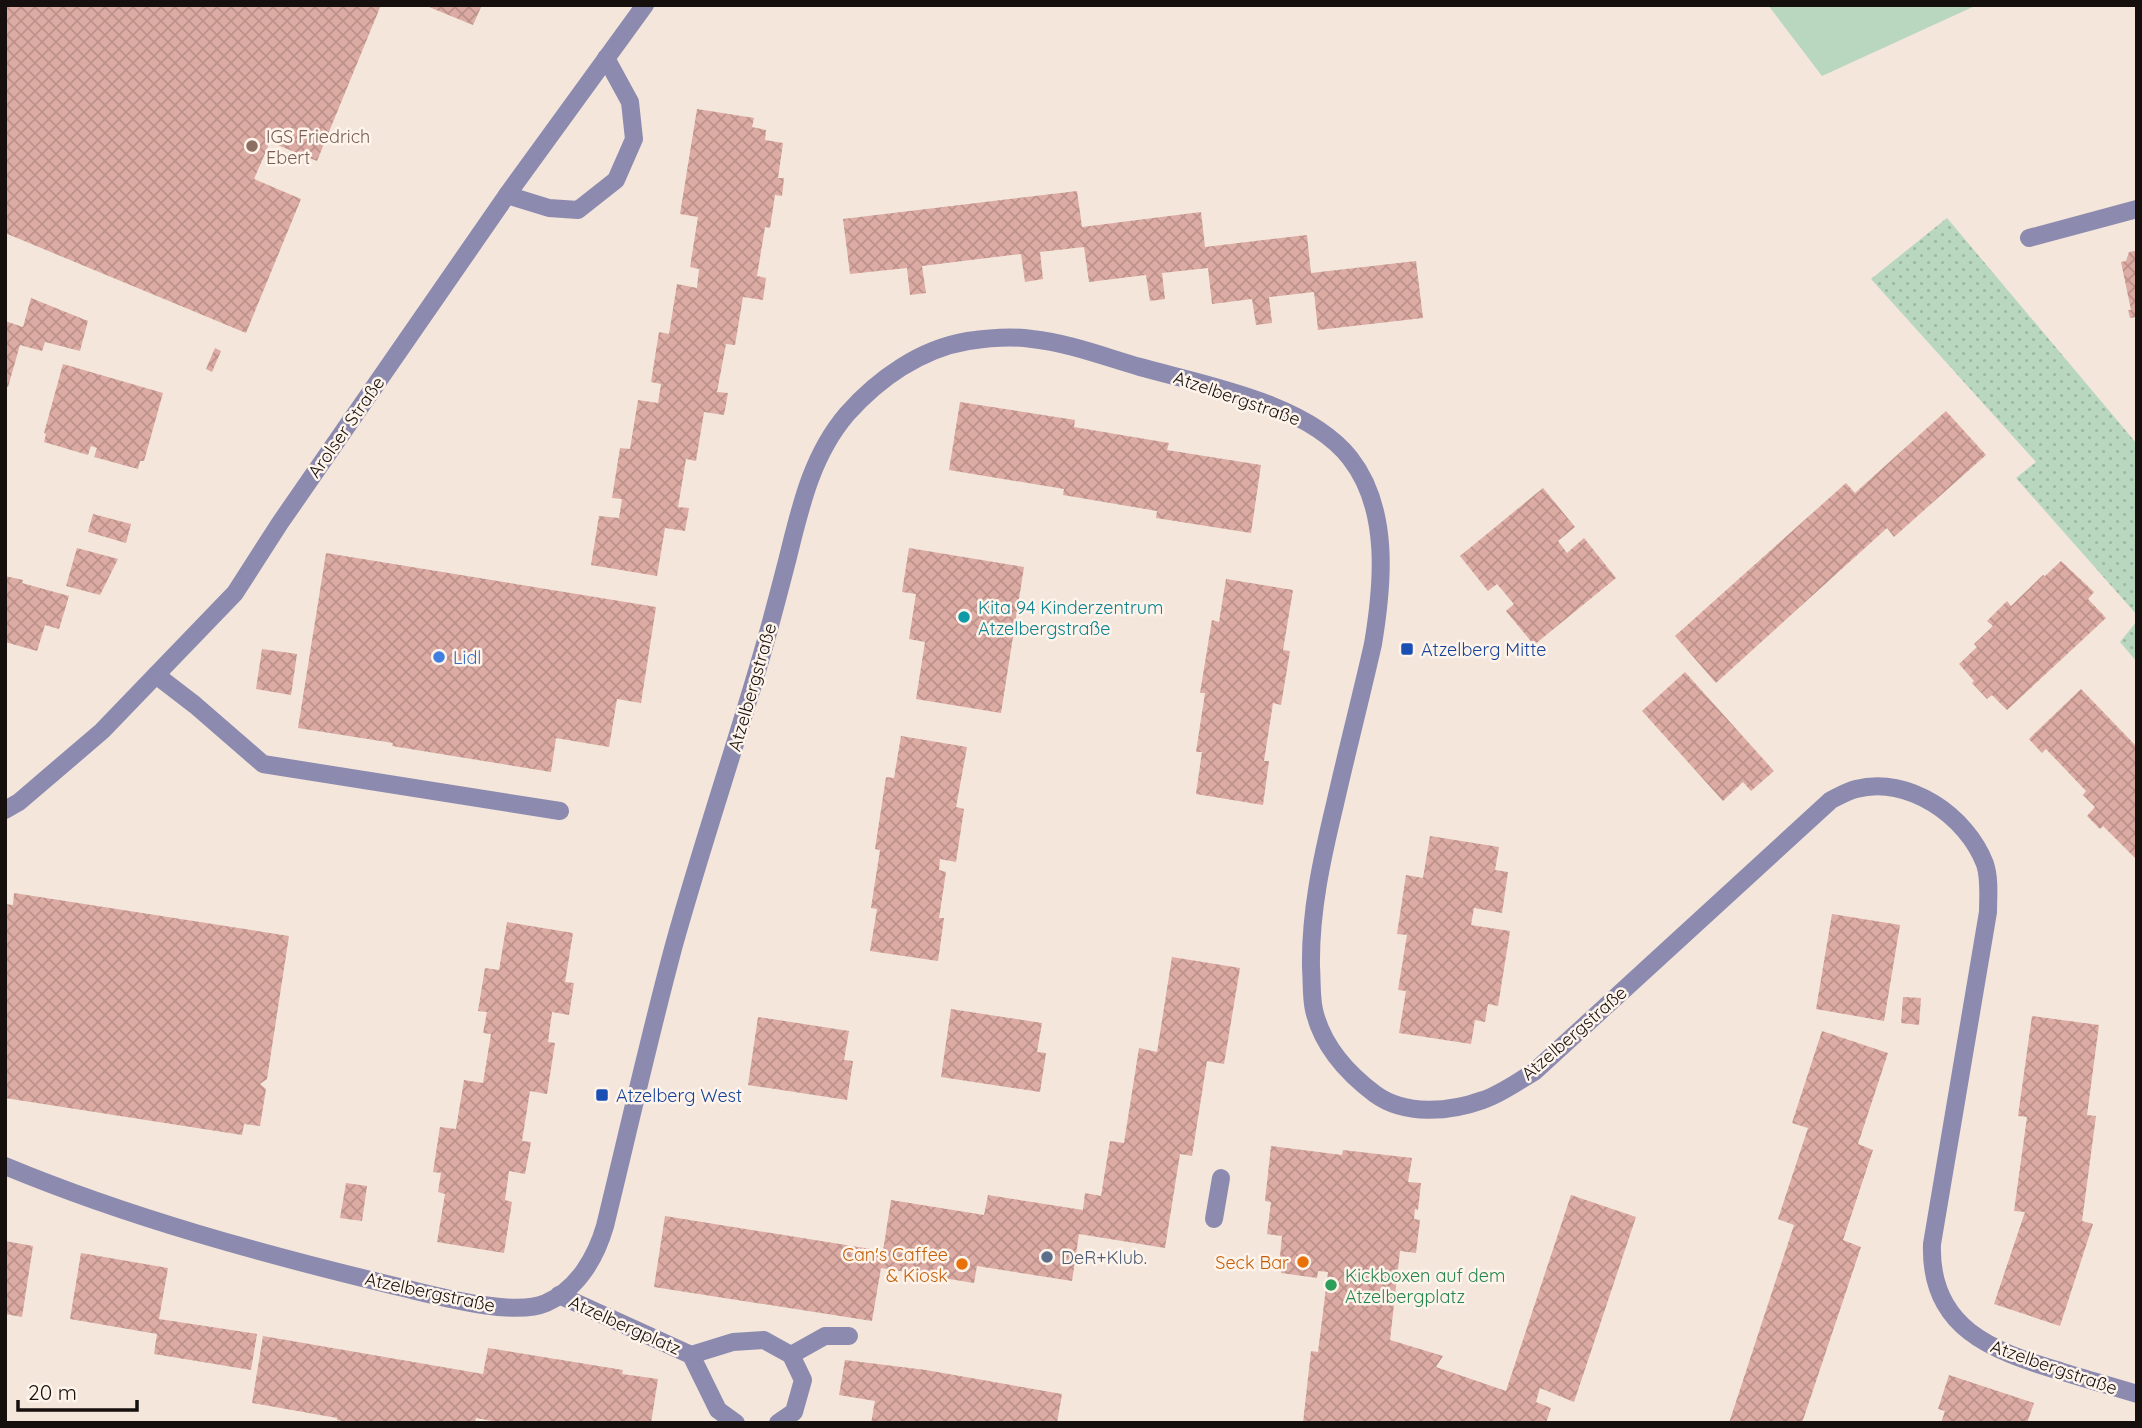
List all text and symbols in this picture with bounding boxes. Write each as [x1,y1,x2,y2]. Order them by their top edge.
place label: IGS Friedrich Ebert [266,125,370,169]
marker: IGS Friedrich Ebert [244,138,260,154]
street label: Atzelbergstraße [1171,366,1303,430]
street label: Arolser Straße [303,372,389,482]
place label: Kita 94 Kinderzentrum Atzelbergstraße [978,596,1164,640]
marker: Kita 94 Kinderzentrum Atzelbergstraße [956,609,972,625]
street label: Atzelbergstraße [723,620,781,754]
place label: Atzelberg Mitte [1421,638,1546,661]
marker: Atzelberg Mitte [1399,641,1415,657]
place label: Lidl [453,646,481,669]
marker: Lidl [431,649,447,665]
street label: Atzelbergstraße [1516,981,1632,1085]
place label: Atzelberg West [616,1084,742,1107]
marker: Atzelberg West [594,1087,610,1103]
place label: Can's Caffee & Kiosk [842,1243,948,1287]
place label: DeR+Klub. [1061,1246,1147,1269]
marker: DeR+Klub. [1039,1249,1055,1265]
place label: Seck Bar [1215,1251,1289,1274]
marker: Seck Bar [1295,1254,1311,1270]
marker: Can's Caffee & Kiosk [954,1256,970,1272]
place label: Kickboxen auf dem Atzelbergplatz [1345,1264,1505,1308]
street label: Atzelbergstraße [363,1267,497,1317]
marker: Kickboxen auf dem Atzelbergplatz [1323,1277,1339,1293]
street label: Atzelbergplatz [565,1290,685,1360]
street label: Atzelbergstraße [1988,1335,2120,1399]
scale bar [18,1368,136,1412]
text: 20 m [28,1379,77,1405]

